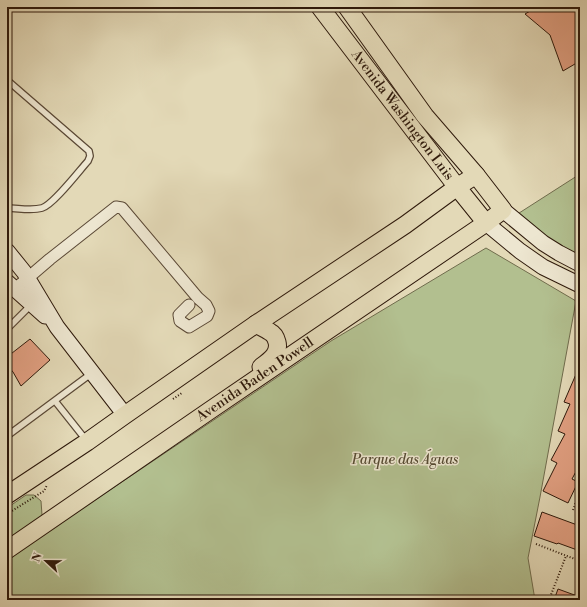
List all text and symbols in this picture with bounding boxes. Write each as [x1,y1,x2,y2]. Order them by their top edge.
street label: Avenida Washington Luis [346,46,458,184]
street label: Avenida Baden Powell [192,333,317,427]
park label: Parque das Águas [351,449,458,469]
north arrow [26,541,66,581]
text: N [30,551,46,564]

